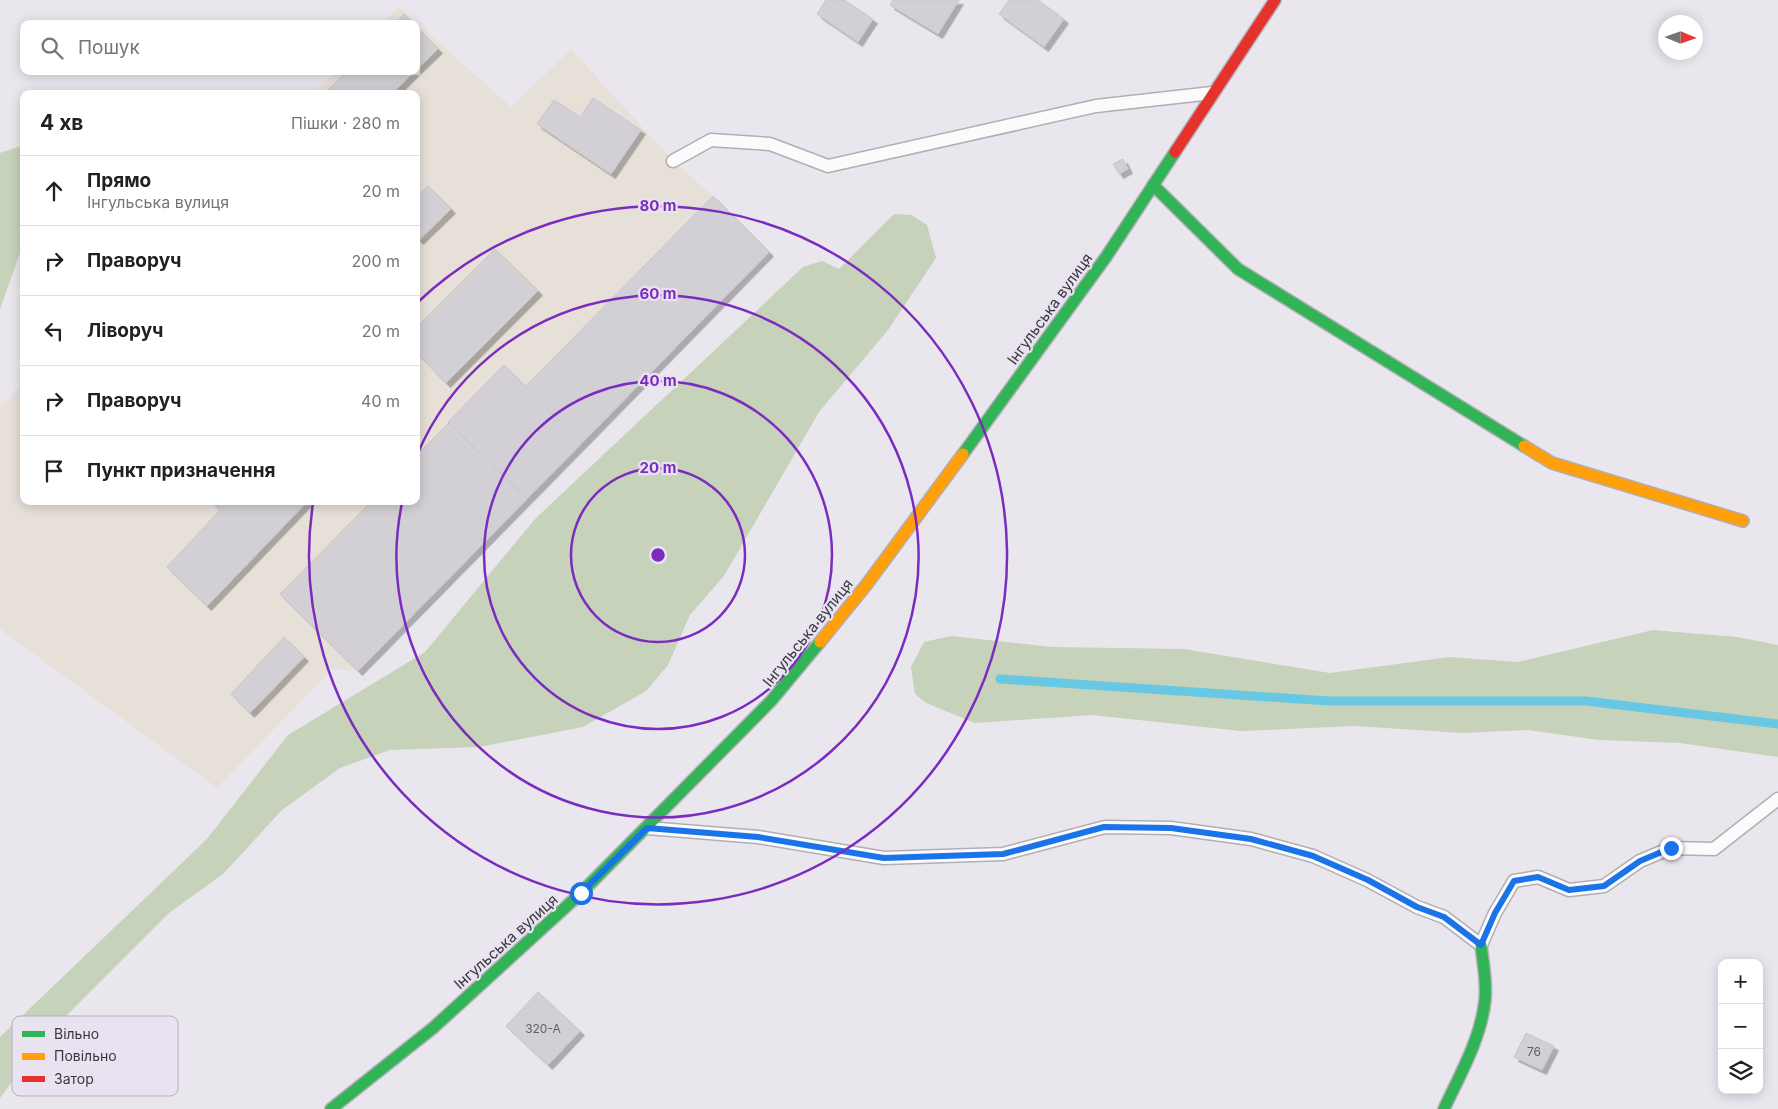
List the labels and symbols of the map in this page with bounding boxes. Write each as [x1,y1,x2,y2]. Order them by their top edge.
north arrow [1658,15,1703,60]
text: 80 m [639,196,677,215]
street label: Інгульська вулиця [1003,249,1096,368]
text: 60 m [639,284,677,303]
text: 40 m [639,371,677,390]
text: 20 m [640,458,676,477]
centre of rings [649,546,667,564]
street label: Інгульська вулиця [758,575,857,690]
route end [1660,837,1683,860]
route start [570,882,593,905]
street label: Інгульська вулиця [450,890,561,993]
legend [12,1016,178,1096]
house number: 320-А [525,1021,561,1036]
text: Вільно [54,1025,99,1042]
house number: 76 [1527,1044,1541,1059]
text: Повільно [54,1047,117,1064]
text: Затор [54,1070,94,1087]

